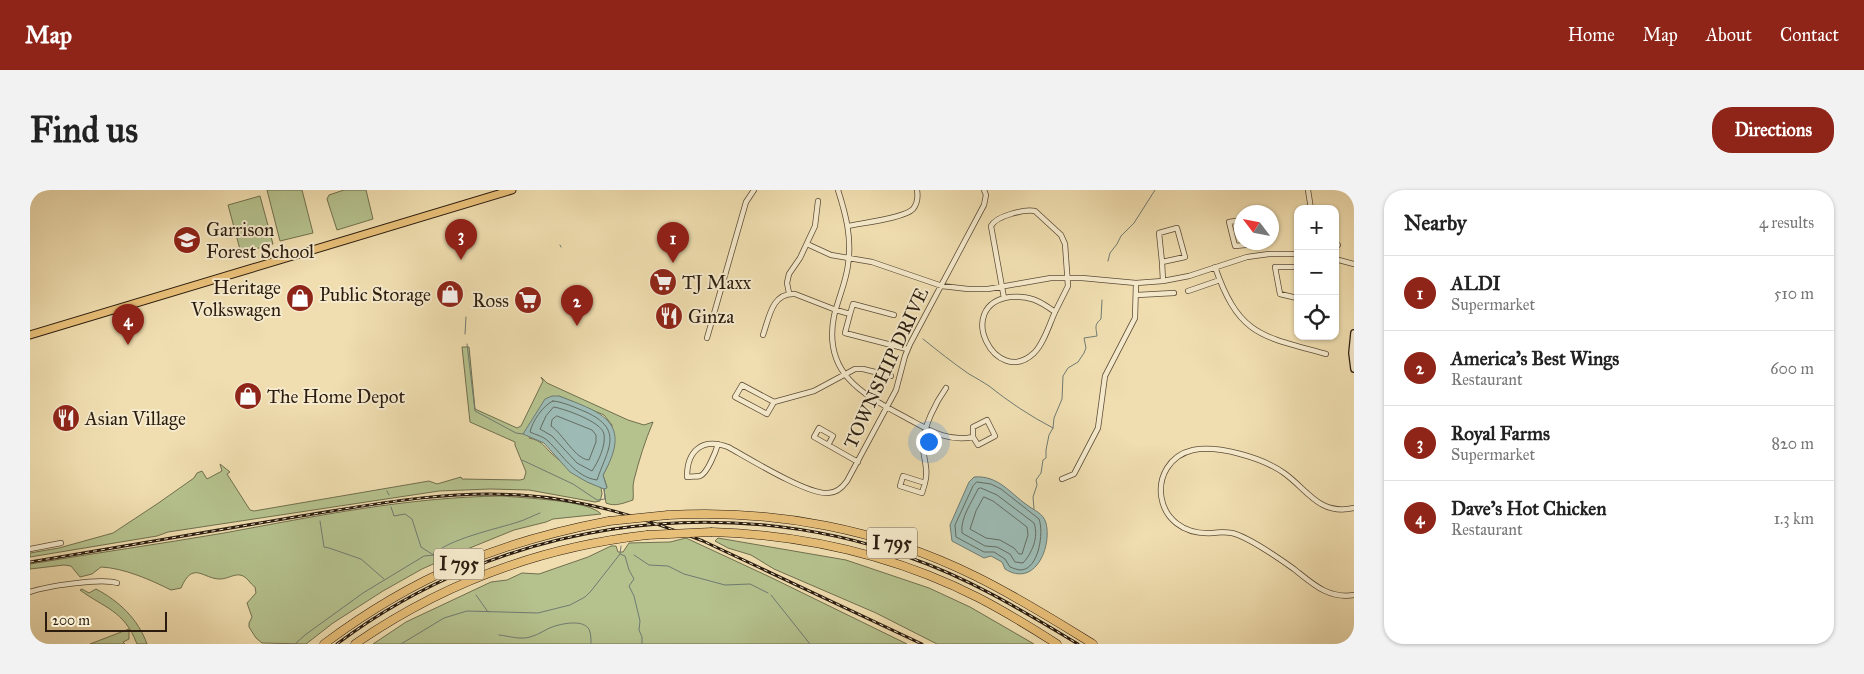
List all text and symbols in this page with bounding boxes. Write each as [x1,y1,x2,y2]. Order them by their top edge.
text: Map [25,20,72,50]
text: Home [1568,24,1615,46]
text: Map [1643,24,1678,46]
text: About [1706,24,1752,46]
text: Contact [1780,24,1839,46]
button: Directions [1712,107,1834,153]
text: Find us [30,109,138,152]
north arrow [1234,205,1279,250]
map controls [1294,205,1339,340]
button: + [1294,205,1339,250]
text: Nearby [1404,210,1467,236]
text: 4 results [1759,213,1814,232]
place label: Garrison Forest School [206,218,315,263]
pin: 3 [445,219,477,260]
pin: 1 [657,222,689,263]
school or university icon: Garrison Forest School [172,225,202,255]
button: − [1294,250,1339,295]
supermarket icon: TJ Maxx [648,267,678,297]
place label: TJ Maxx [682,271,752,295]
text: ALDI [1451,272,1501,295]
place label: Heritage Volkswagen [190,276,281,322]
shop icon: Public Storage [435,279,465,309]
shop icon: Heritage Volkswagen [285,283,315,313]
place label: Public Storage [319,283,431,307]
street label: TOWNSHIP DRIVE [839,284,934,452]
text: 1 [1417,284,1423,303]
text: 510 m [1774,284,1814,303]
supermarket icon: Ross [513,285,543,315]
pin: 2 [561,285,593,326]
place label: Ross [472,289,509,312]
button: locate [1294,295,1339,340]
text: Supermarket [1451,295,1535,314]
restaurant icon: Ginza [654,301,684,331]
pin: 4 [112,304,144,345]
place label: Ginza [688,305,735,328]
text: America's Best Wings [1451,347,1619,370]
text: 2 [1416,359,1424,378]
text: 600 m [1770,359,1814,378]
text: Restaurant [1451,370,1523,389]
shop icon: The Home Depot [233,381,263,411]
place label: The Home Depot [267,385,405,408]
restaurant icon: Asian Village [51,403,81,433]
place label: Asian Village [84,407,186,431]
text: Royal Farms [1451,422,1550,445]
your location [916,429,942,455]
text: 3 [1417,434,1423,453]
text: 820 m [1771,434,1814,453]
text: Supermarket [1451,445,1535,464]
text: Dave's Hot Chicken [1451,497,1607,520]
text: 4 [1416,509,1424,528]
text: 1.3 km [1774,509,1814,528]
text: Restaurant [1451,520,1523,539]
road number: I 795 [867,528,917,558]
road number: I 795 [434,548,484,579]
scale bar [45,609,168,632]
text: 200 m [52,612,90,629]

